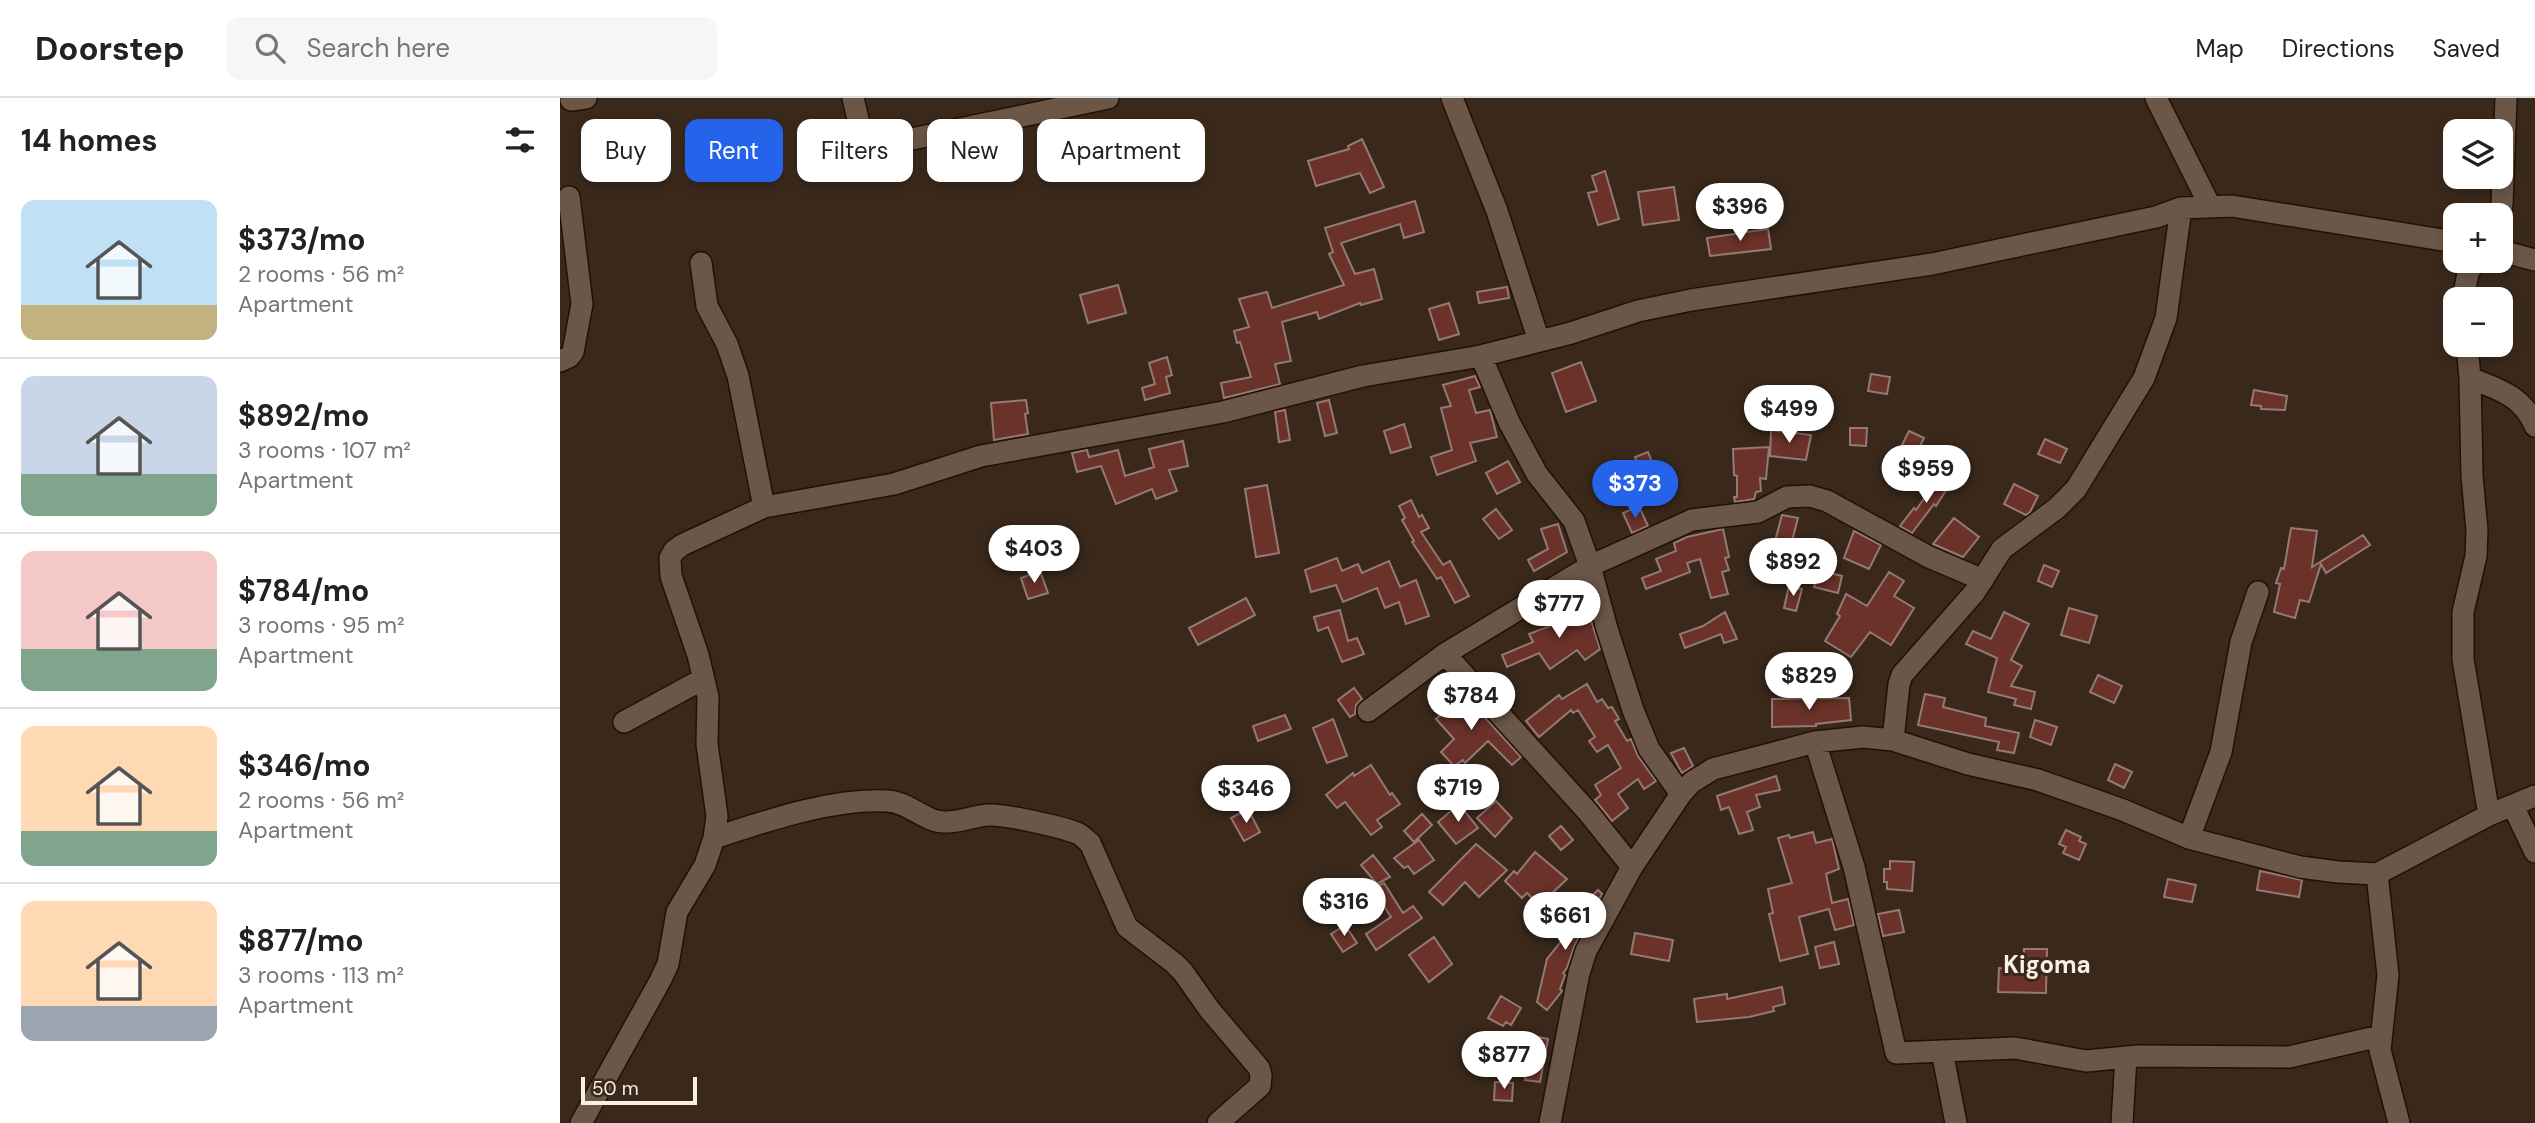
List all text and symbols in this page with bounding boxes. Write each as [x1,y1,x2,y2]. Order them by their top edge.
search box [227,17,717,80]
text: Doorstep [35,27,185,70]
icon: search [251,29,289,67]
text: Search here [307,31,450,65]
text: Map [2196,33,2244,64]
text: Directions [2282,33,2395,64]
text: Saved [2433,33,2500,64]
chip: Buy [581,119,671,182]
chip: Rent [685,119,783,182]
chip: Filters [797,119,913,182]
chip: New [927,119,1023,182]
chip: Apartment [1037,119,1205,182]
map controls [2443,119,2513,357]
button: layers [2443,119,2513,189]
text: 14 homes [21,121,158,160]
icon: filters [501,121,539,159]
pin: $396 [1699,184,1781,243]
text: $396 [1712,191,1768,221]
button: + [2443,203,2513,273]
text: $373/mo [238,220,366,259]
icon: home [77,228,161,312]
text: 2 rooms · 56 m² [238,259,404,289]
button: − [2443,287,2513,357]
text: Apartment [238,289,353,319]
pin: $499 [1748,386,1830,445]
text: $499 [1760,393,1818,423]
text: $892/mo [238,396,369,435]
icon: home [77,404,161,488]
text: 3 rooms · 107 m² [238,435,411,465]
pin: $959 [1885,446,1967,505]
text: $959 [1898,453,1954,483]
pin: $373 [1594,460,1676,520]
text: Apartment [238,465,353,495]
text: $373 [1608,468,1662,498]
pin: $403 [993,526,1075,585]
text: $403 [1005,533,1063,563]
pin: $892 [1752,538,1834,598]
text: $892 [1765,546,1821,576]
text: $784/mo [238,571,369,610]
icon: home [77,579,161,663]
pin: $777 [1518,580,1600,640]
text: $777 [1534,588,1584,618]
text: 3 rooms · 95 m² [238,610,405,640]
text: Apartment [238,640,353,670]
pin: $829 [1768,652,1850,712]
text: $829 [1781,660,1837,690]
pin: $784 [1430,672,1512,732]
text: $784 [1443,680,1499,710]
text: $346/mo [238,746,370,785]
icon: home [77,754,161,838]
pin: $719 [1417,764,1499,824]
pin: $346 [1205,766,1287,825]
text: $719 [1433,772,1483,802]
text: $346 [1217,773,1275,803]
text: 2 rooms · 56 m² [238,785,404,815]
text: Apartment [238,815,353,845]
pin: $316 [1303,878,1385,938]
text: $316 [1319,886,1369,916]
pin: $661 [1524,892,1606,952]
text: $661 [1539,900,1591,930]
text: $877/mo [238,921,363,960]
icon: home [77,929,161,1013]
district label: Kigoma [2003,949,2091,980]
text: 3 rooms · 113 m² [238,960,404,990]
text: Apartment [238,990,353,1020]
pin: $877 [1463,1032,1545,1091]
text: $877 [1478,1039,1530,1069]
scale bar [581,1074,696,1106]
text: 50 m [592,1076,639,1101]

